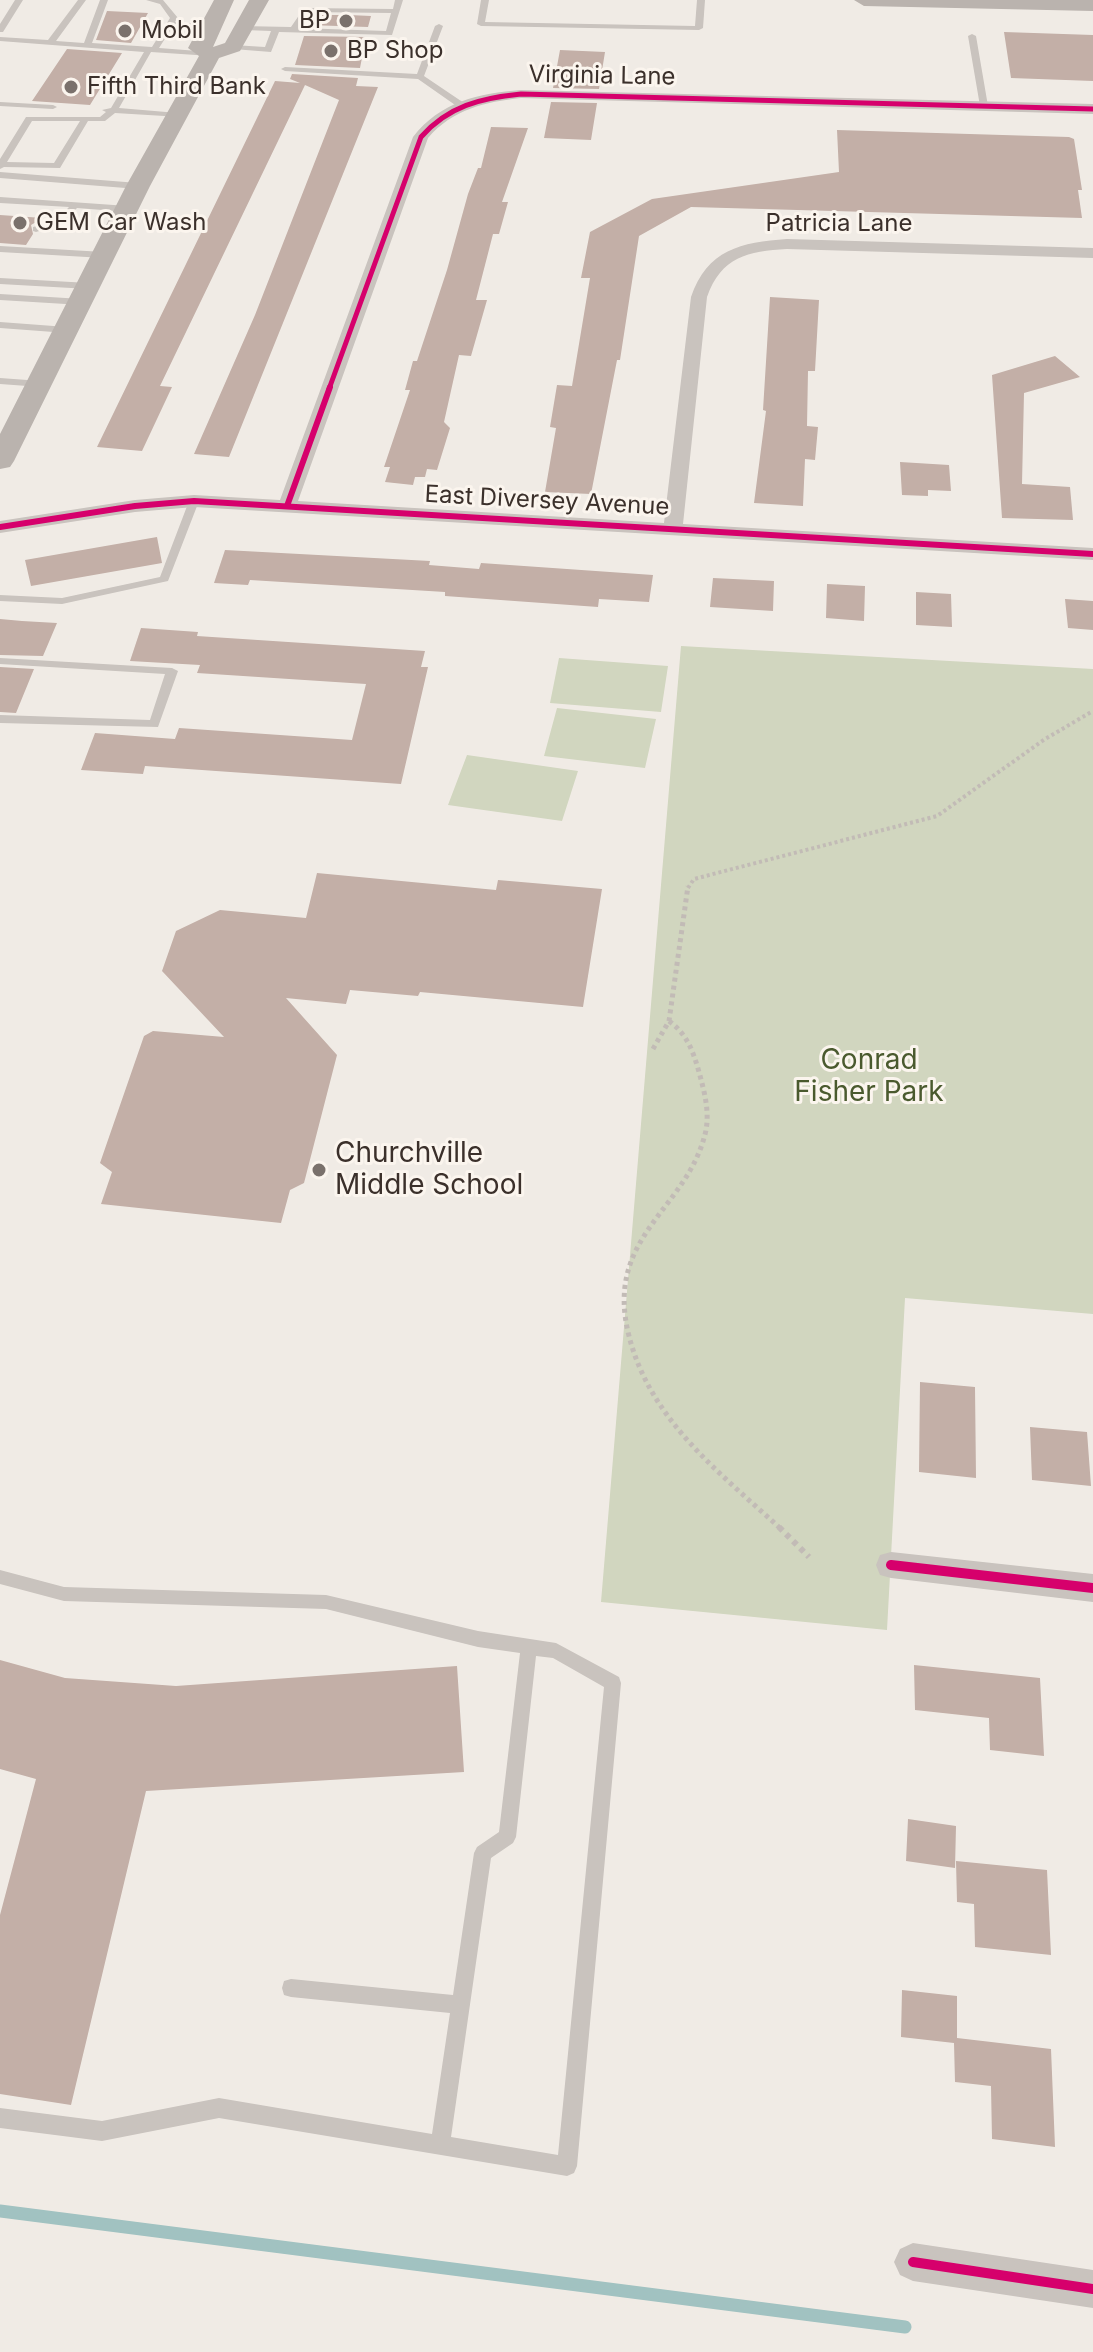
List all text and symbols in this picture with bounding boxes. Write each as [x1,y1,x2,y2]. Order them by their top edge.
place label: BP [299,7,330,35]
marker: BP [337,12,355,30]
place label: Mobil [141,17,203,45]
marker: Mobil [116,22,134,40]
place label: BP Shop [347,37,443,65]
marker: BP Shop [322,42,340,60]
street label: Virginia Lane [528,60,676,92]
place label: Fifth Third Bank [87,73,266,101]
marker: Fifth Third Bank [62,78,80,96]
place label: GEM Car Wash [36,209,206,237]
street label: Patricia Lane [766,210,912,238]
marker: GEM Car Wash [11,214,29,232]
street label: East Diversey Avenue [424,480,670,522]
park label: Conrad Fisher Park [794,1044,944,1110]
place label: Churchville Middle School [335,1137,523,1203]
marker: Churchville Middle School [310,1161,328,1179]

